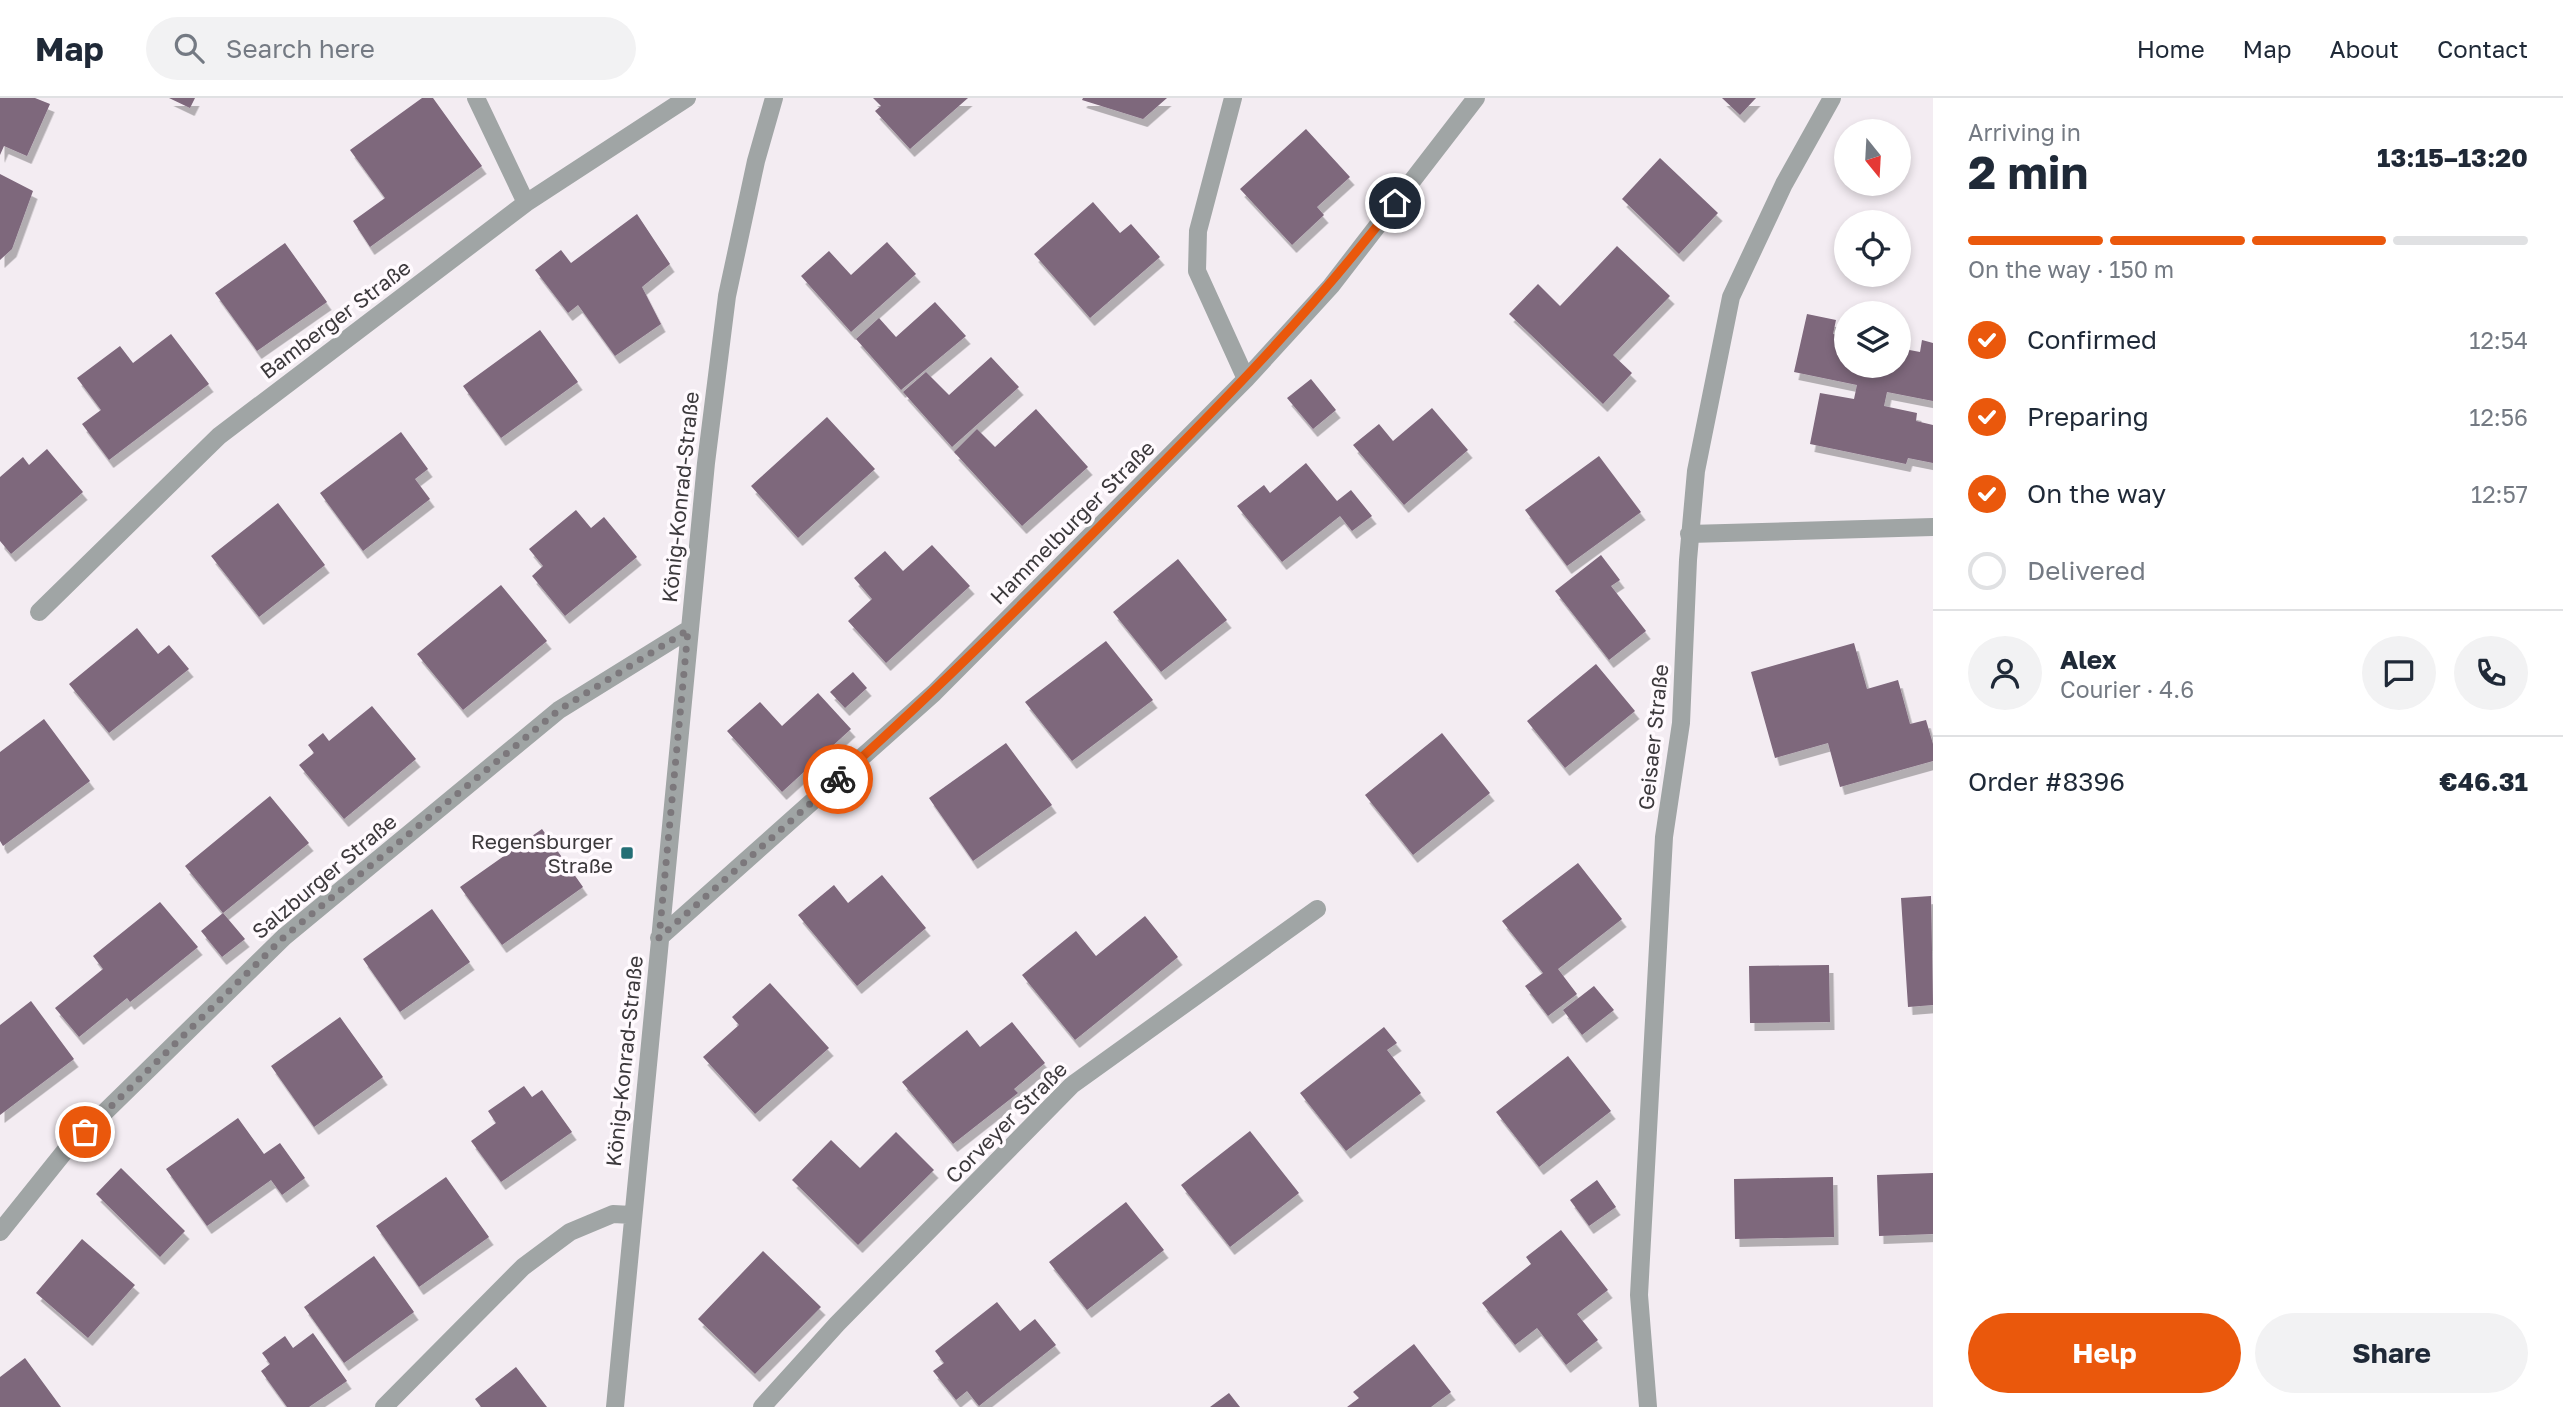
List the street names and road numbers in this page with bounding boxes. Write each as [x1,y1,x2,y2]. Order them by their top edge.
street label: Bamberger Straße [255,254,415,384]
street label: König-Konrad-Straße [656,390,704,604]
street label: Hammelburger Straße [984,434,1160,610]
street label: Geisaer Straße [1632,663,1674,811]
street label: Salzburger Straße [246,808,402,944]
street label: König-Konrad-Straße [600,954,648,1168]
street label: Corveyer Straße [940,1056,1072,1188]

